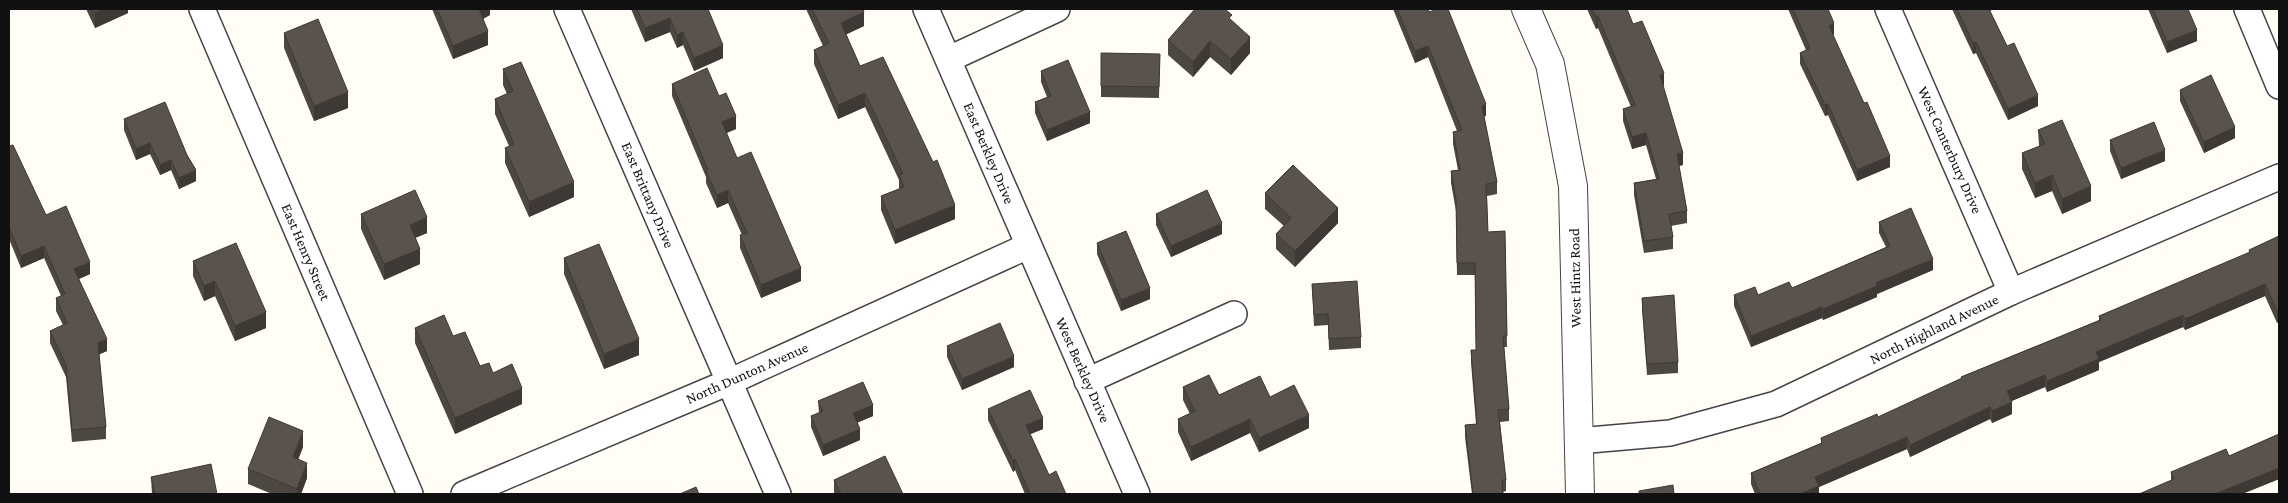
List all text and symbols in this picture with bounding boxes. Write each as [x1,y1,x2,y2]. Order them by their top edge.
street label: West Canterbury Drive [1914,84,1985,217]
street label: East Berkley Drive [959,100,1018,207]
street label: East Brittany Drive [618,140,678,251]
street label: East Henry Street [277,201,334,304]
street label: West Hintz Road [1566,228,1584,328]
street label: North Highland Avenue [1867,291,2002,368]
street label: West Berkley Drive [1052,315,1114,426]
street label: North Dunton Avenue [684,339,811,407]

